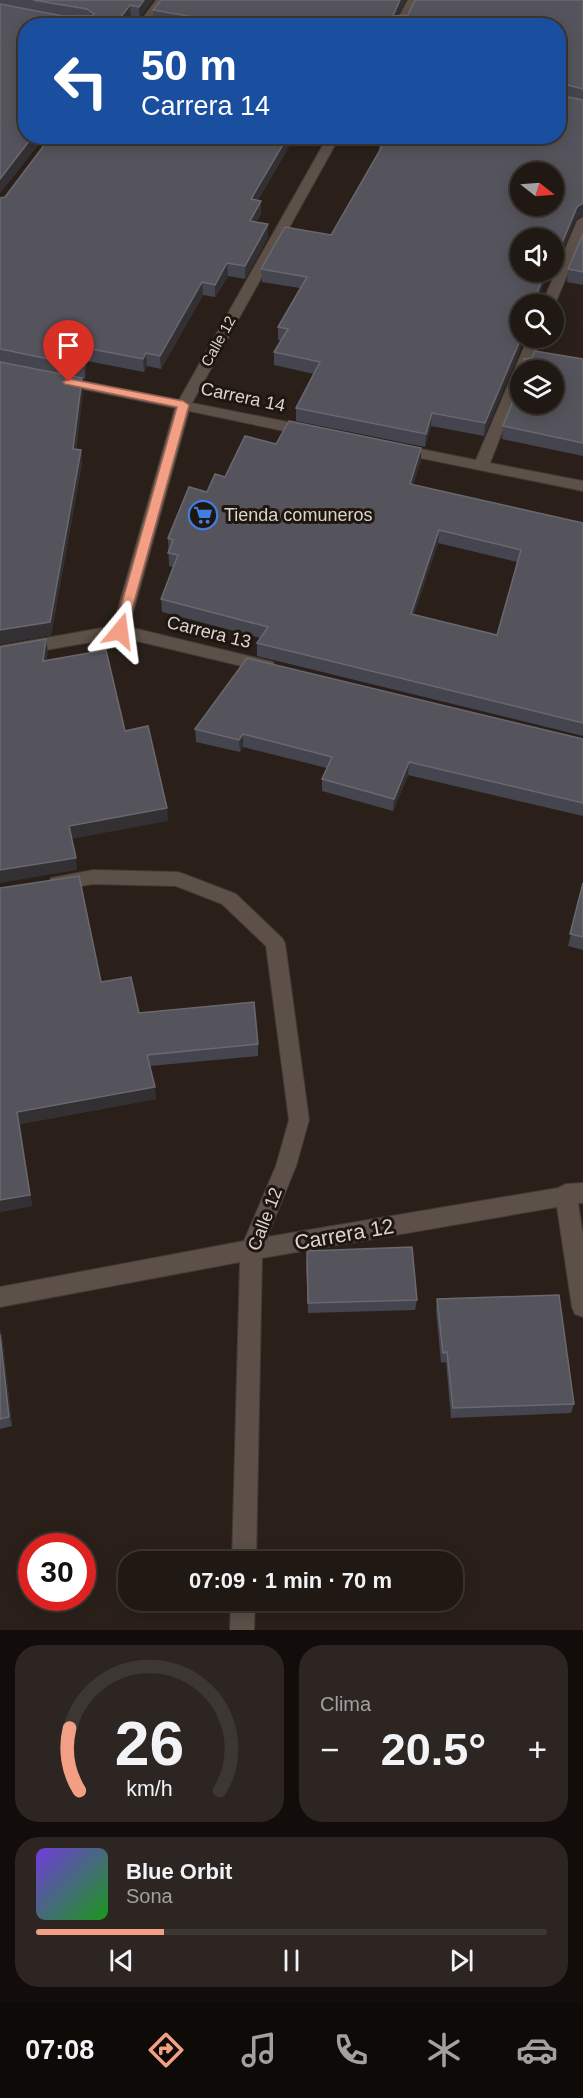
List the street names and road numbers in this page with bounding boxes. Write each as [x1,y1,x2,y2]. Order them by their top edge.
street label: Calle 12 [197,313,239,369]
street label: Carrera 14 [199,378,287,416]
street label: Carrera 13 [165,612,253,652]
street label: Calle 12 [244,1185,286,1253]
street label: Carrera 12 [293,1214,395,1254]

